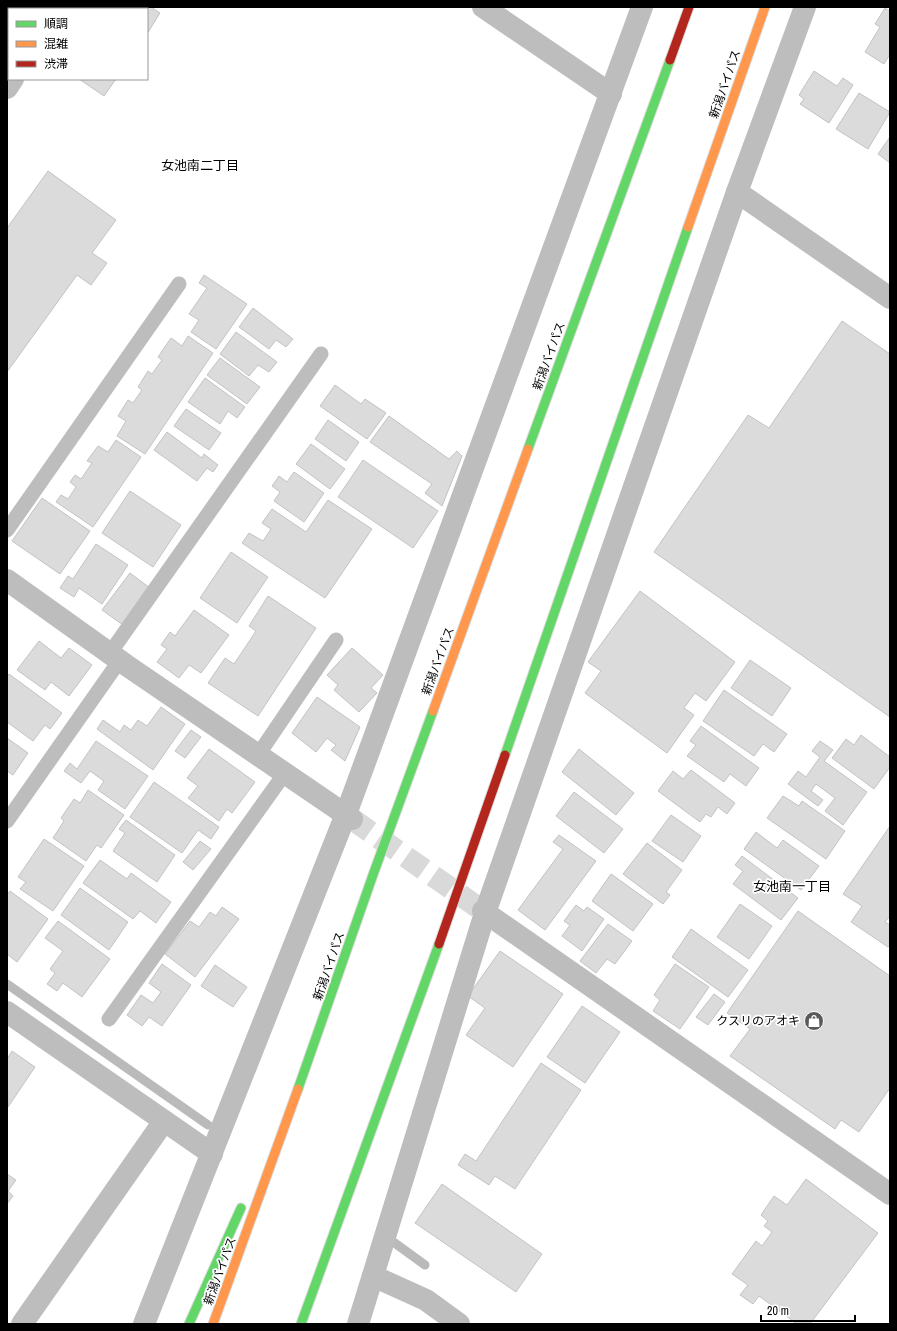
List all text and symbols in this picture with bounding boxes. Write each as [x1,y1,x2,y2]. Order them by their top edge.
legend [8,8,148,80]
text: 順調 [44,16,68,32]
text: 混雑 [44,36,68,52]
street label: 新潟バイパス [706,47,744,121]
text: 渋滞 [44,56,68,72]
district label: 女池南二丁目 [161,157,239,174]
street label: 新潟バイパス [529,320,569,392]
street label: 新潟バイパス [418,625,458,697]
district label: 女池南一丁目 [753,878,831,895]
street label: 新潟バイパス [310,929,348,1003]
shop icon: クスリのアオキ [803,1010,825,1032]
place label: クスリのアオキ [716,1013,800,1029]
street label: 新潟バイパス [200,1235,240,1307]
scale bar [761,1297,855,1323]
text: 20 m [767,1303,789,1319]

